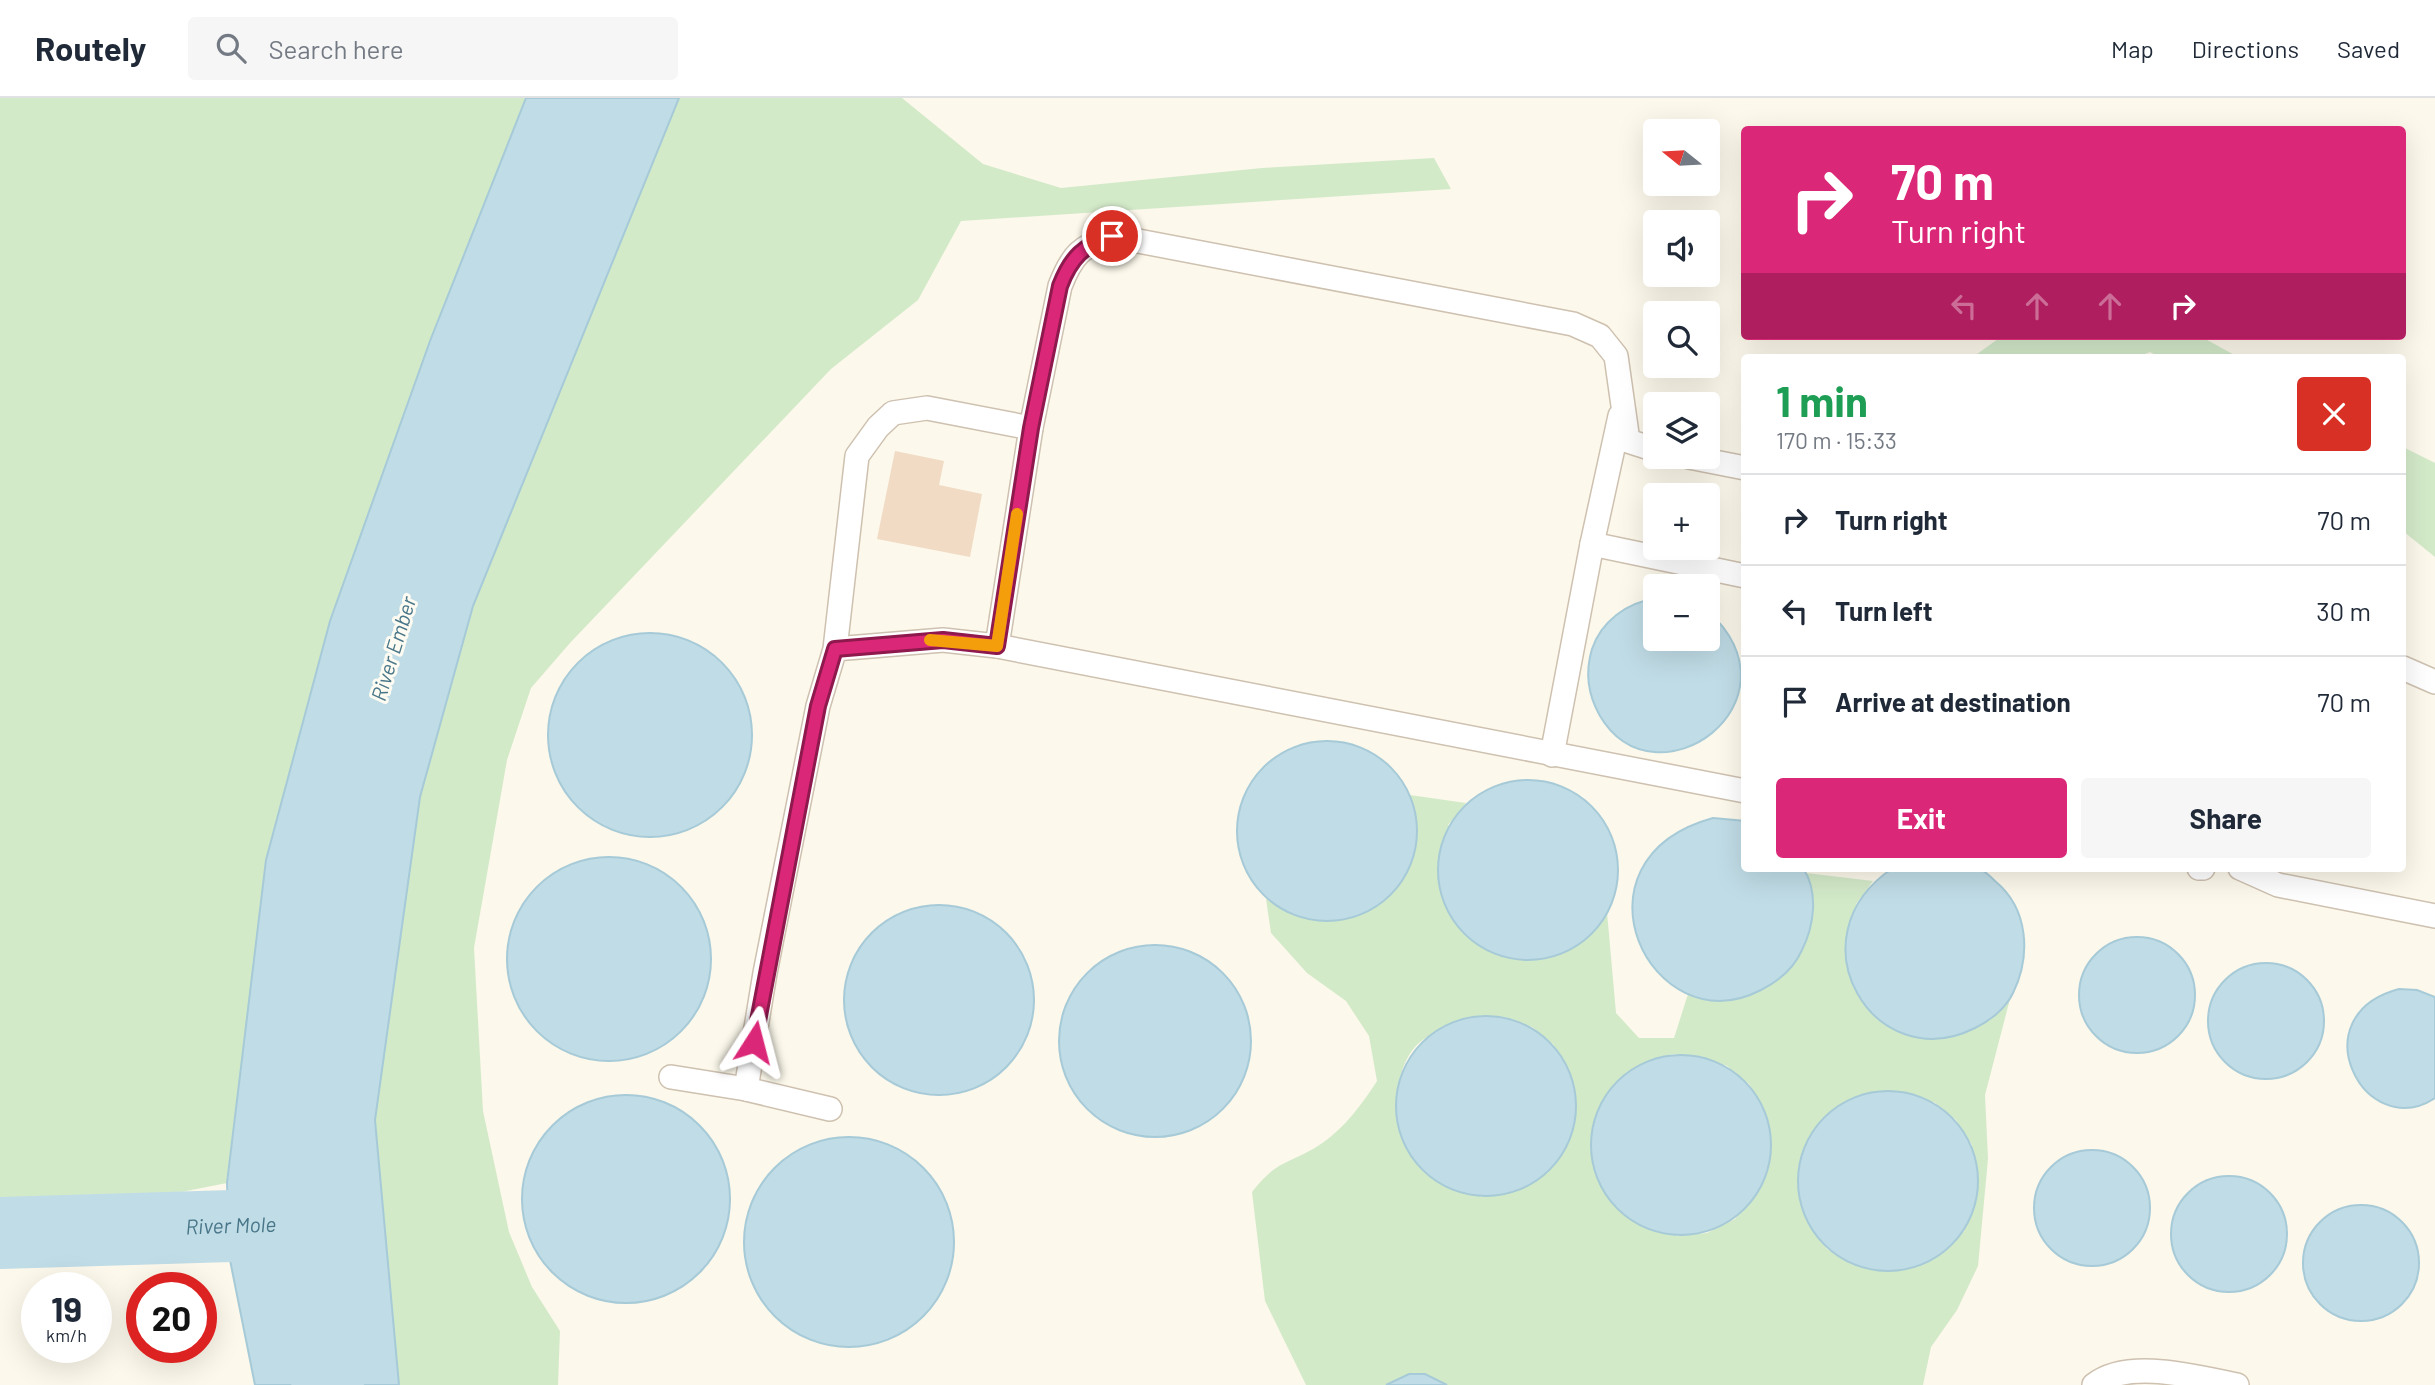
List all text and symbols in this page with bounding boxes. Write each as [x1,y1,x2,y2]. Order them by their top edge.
search box [188,17,678,80]
text: Routely [35,28,146,68]
icon: search [212,29,250,67]
text: Search here [268,33,404,64]
text: Map [2111,34,2154,63]
text: Directions [2192,34,2299,63]
text: Saved [2337,34,2400,63]
north arrow [1643,119,1720,196]
map controls [1643,119,1720,651]
text: 70 m [1891,151,1994,210]
icon: right [1776,154,1867,245]
pin [1082,206,1142,266]
button: sound [1643,210,1720,287]
text: Turn right [1891,211,2026,249]
icon: arrive [1093,217,1131,255]
icon: left [1945,287,1983,325]
icon: ahead [2018,287,2056,325]
icon: ahead [2091,287,2129,325]
icon: right [2164,287,2202,325]
button: search [1643,301,1720,378]
text: 1 min [1776,375,1868,425]
button: close [2297,377,2371,451]
button: layers [1643,392,1720,469]
text: 170 m · 15:33 [1776,426,1897,454]
button: + [1643,483,1720,560]
icon: right [1776,501,1814,539]
text: Turn right [1835,504,1948,535]
text: 70 m [2317,504,2371,535]
button: − [1643,574,1720,651]
icon: left [1776,592,1814,630]
water label: River Ember [365,593,420,704]
text: Turn left [1835,595,1933,626]
text: 30 m [2316,595,2371,626]
icon: arrive [1776,683,1814,721]
text: Arrive at destination [1835,686,2071,717]
text: 70 m [2317,686,2371,717]
button: Exit [1776,778,2067,858]
button: Share [2081,778,2371,858]
position arrow [717,1005,791,1079]
water label: River Mole [185,1211,277,1238]
speed limit sign: 20 [126,1272,217,1363]
text: 19 [51,1287,82,1329]
text: km/h [46,1324,87,1346]

